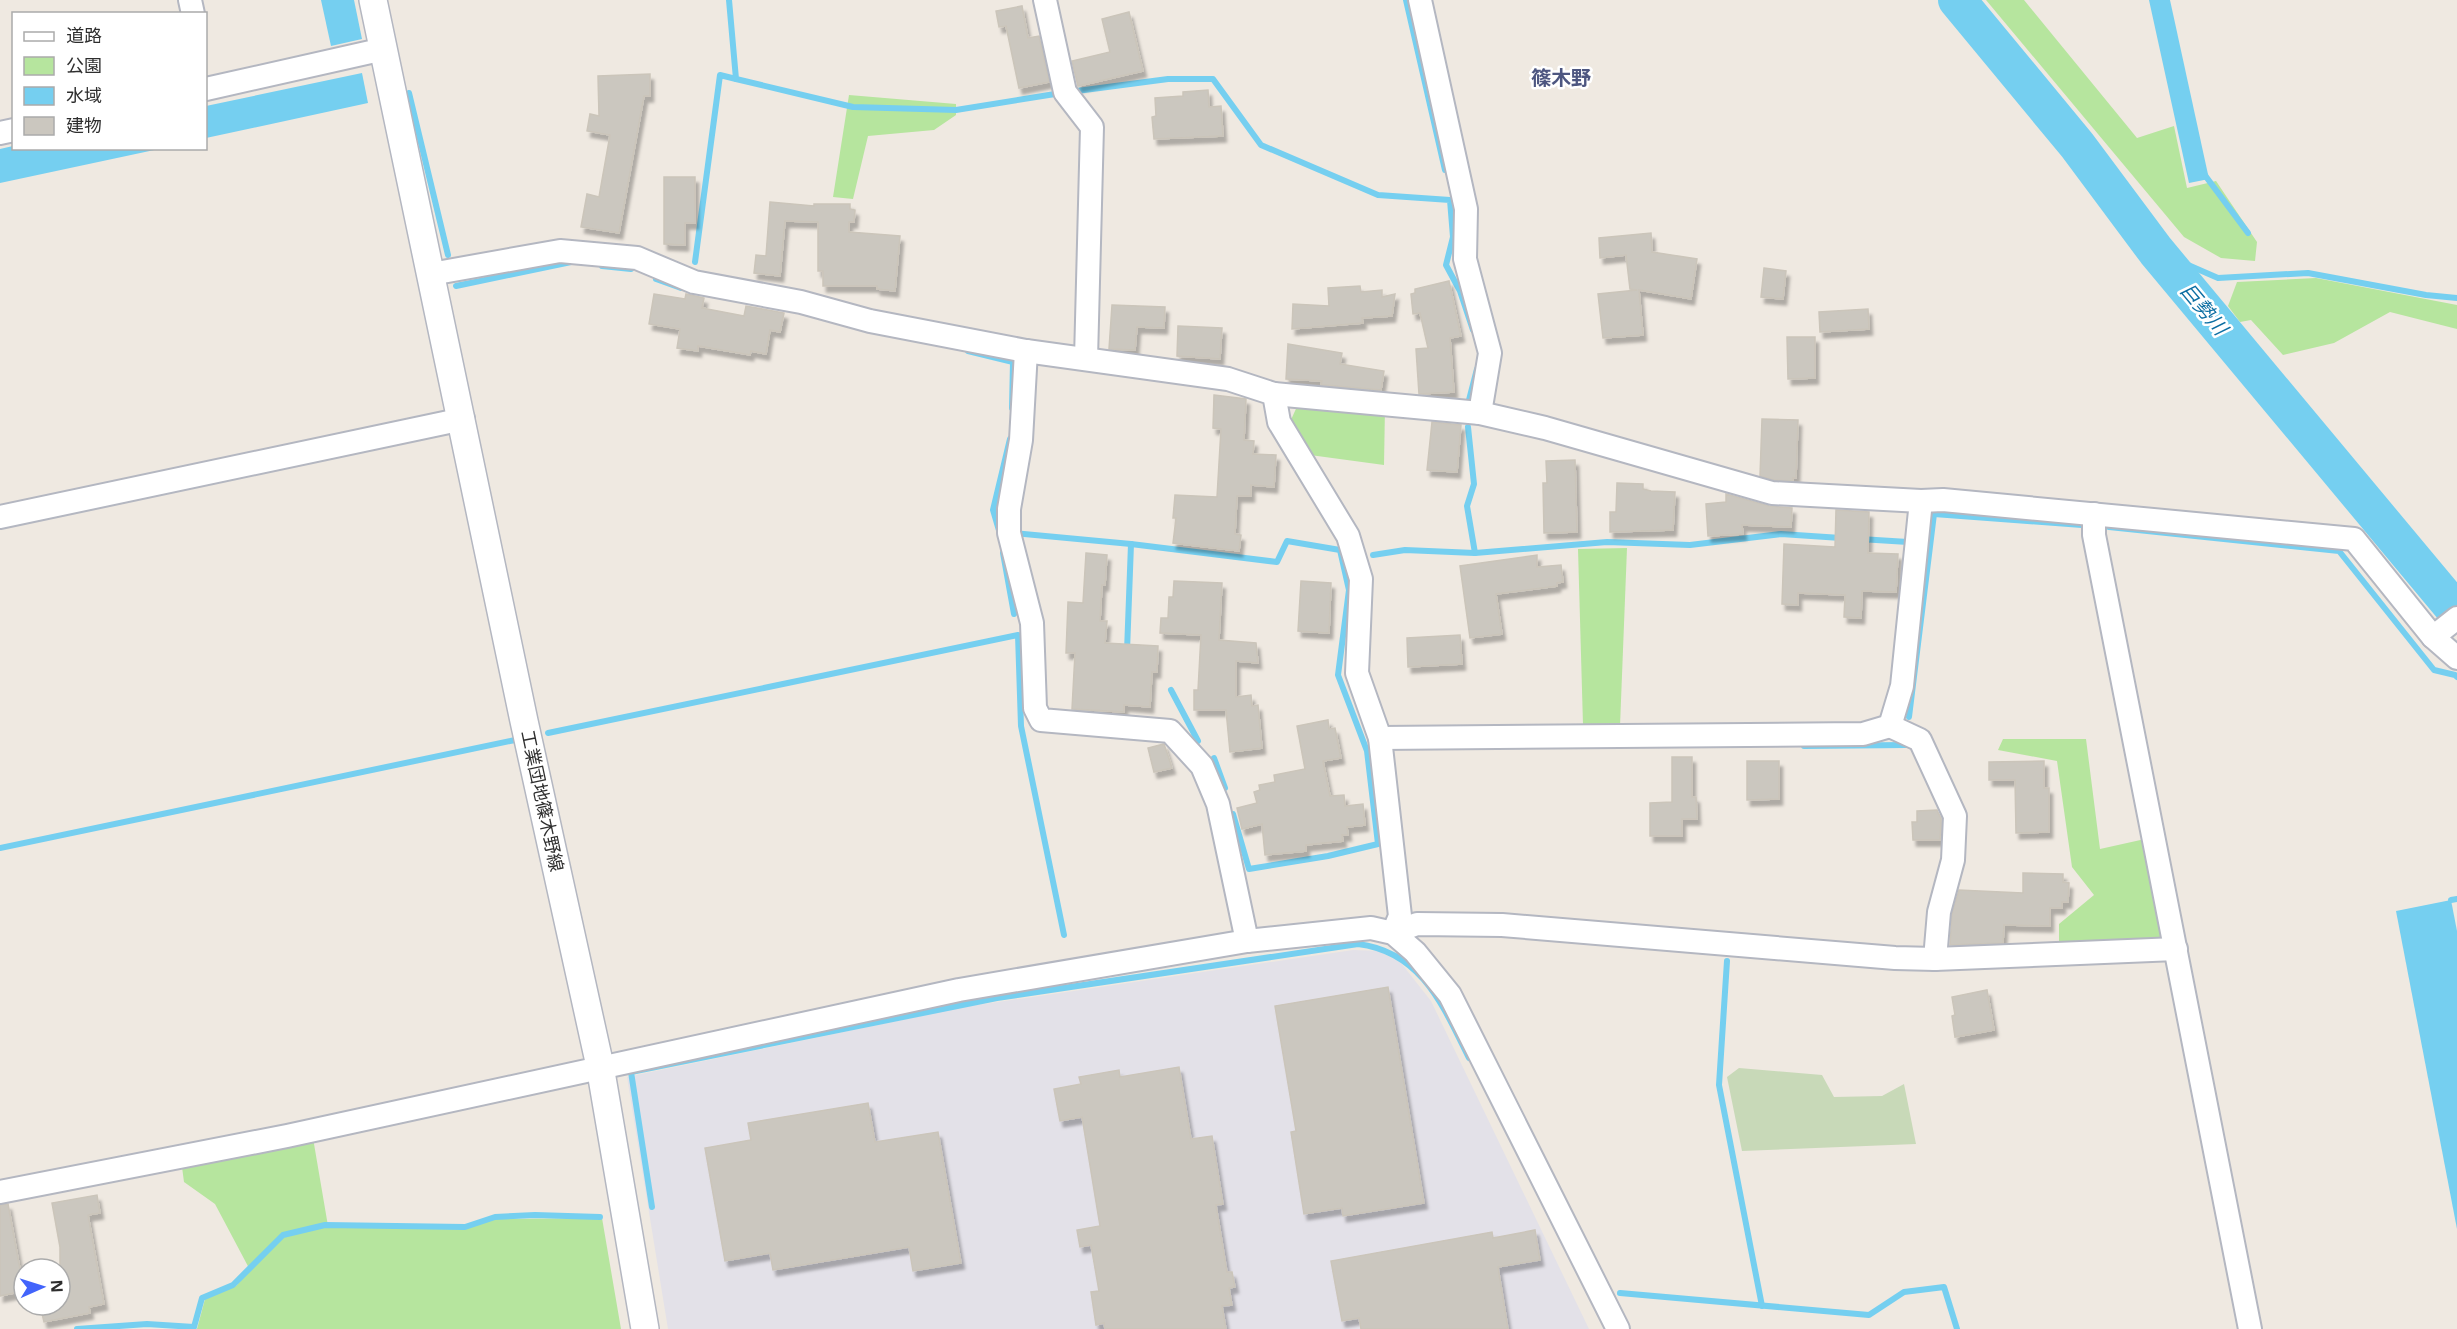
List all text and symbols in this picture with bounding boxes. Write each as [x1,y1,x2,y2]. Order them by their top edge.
legend [12,12,207,150]
text: 道路 [66,23,102,47]
text: 公園 [66,53,102,77]
district label: 篠木野 [1531,64,1591,91]
text: 水域 [66,83,102,107]
text: 建物 [66,113,102,137]
water label: 巨勢川 [2175,277,2235,342]
street label: 工業団地篠木野線 [516,728,570,874]
north arrow [12,1257,72,1317]
text: N [46,1279,68,1293]

